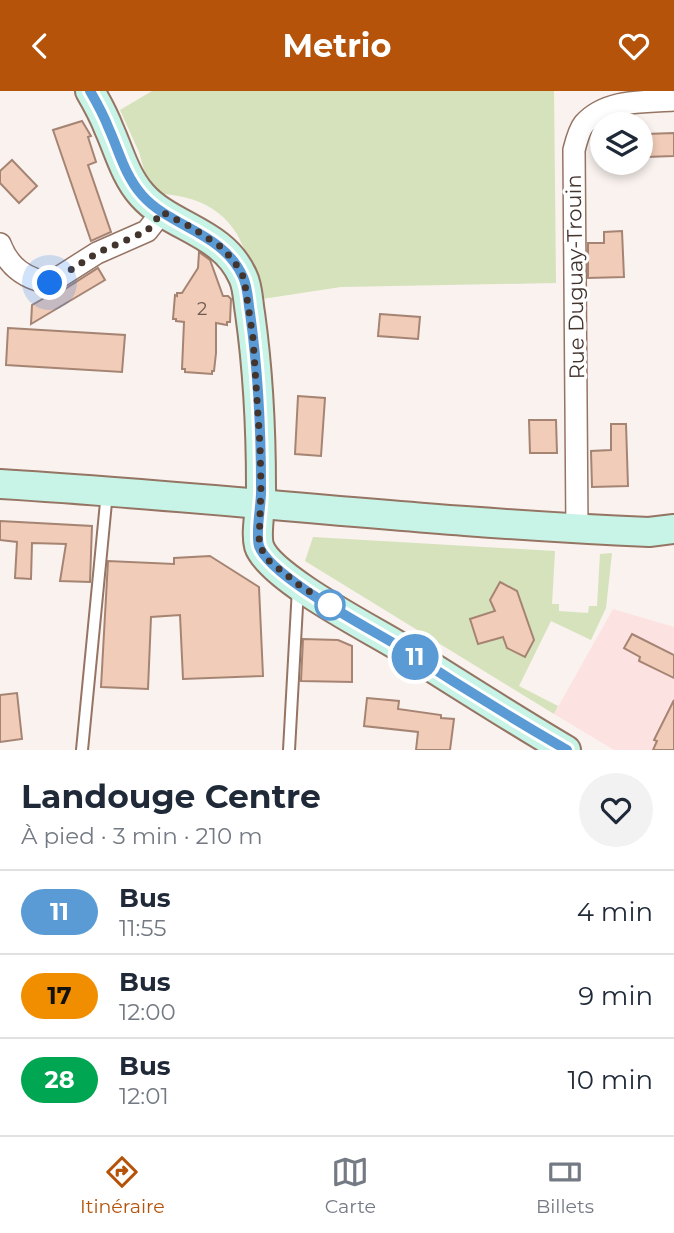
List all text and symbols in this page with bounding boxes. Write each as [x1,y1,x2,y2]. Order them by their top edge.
text: Metrio [283,26,391,65]
icon: back [21,27,59,65]
icon: heart [615,27,653,65]
map controls [590,112,653,175]
button: layers [590,112,653,175]
street label: Rue Duguay-Trouin [561,174,589,380]
your location [32,265,67,300]
house number: 2 [197,298,207,320]
unlabelled marker [315,590,345,620]
line badge: 11 [384,634,446,680]
text: 11 [406,642,424,671]
button: heart [579,773,653,847]
text: Landouge Centre [21,776,321,816]
text: À pied · 3 min · 210 m [21,822,263,850]
text: Bus [119,882,171,914]
text: 4 min [577,896,653,928]
text: 11 [50,897,69,926]
text: 11:55 [119,914,166,942]
text: Bus [119,966,171,998]
text: 9 min [578,980,653,1012]
text: 17 [47,981,72,1010]
text: 12:00 [119,998,176,1026]
text: Bus [119,1050,171,1082]
text: 10 min [567,1064,653,1096]
text: 28 [45,1065,75,1094]
text: 12:01 [119,1082,169,1110]
tab: Itinéraire [80,1153,165,1218]
tab: Carte [325,1153,376,1218]
tab: Billets [536,1153,594,1218]

